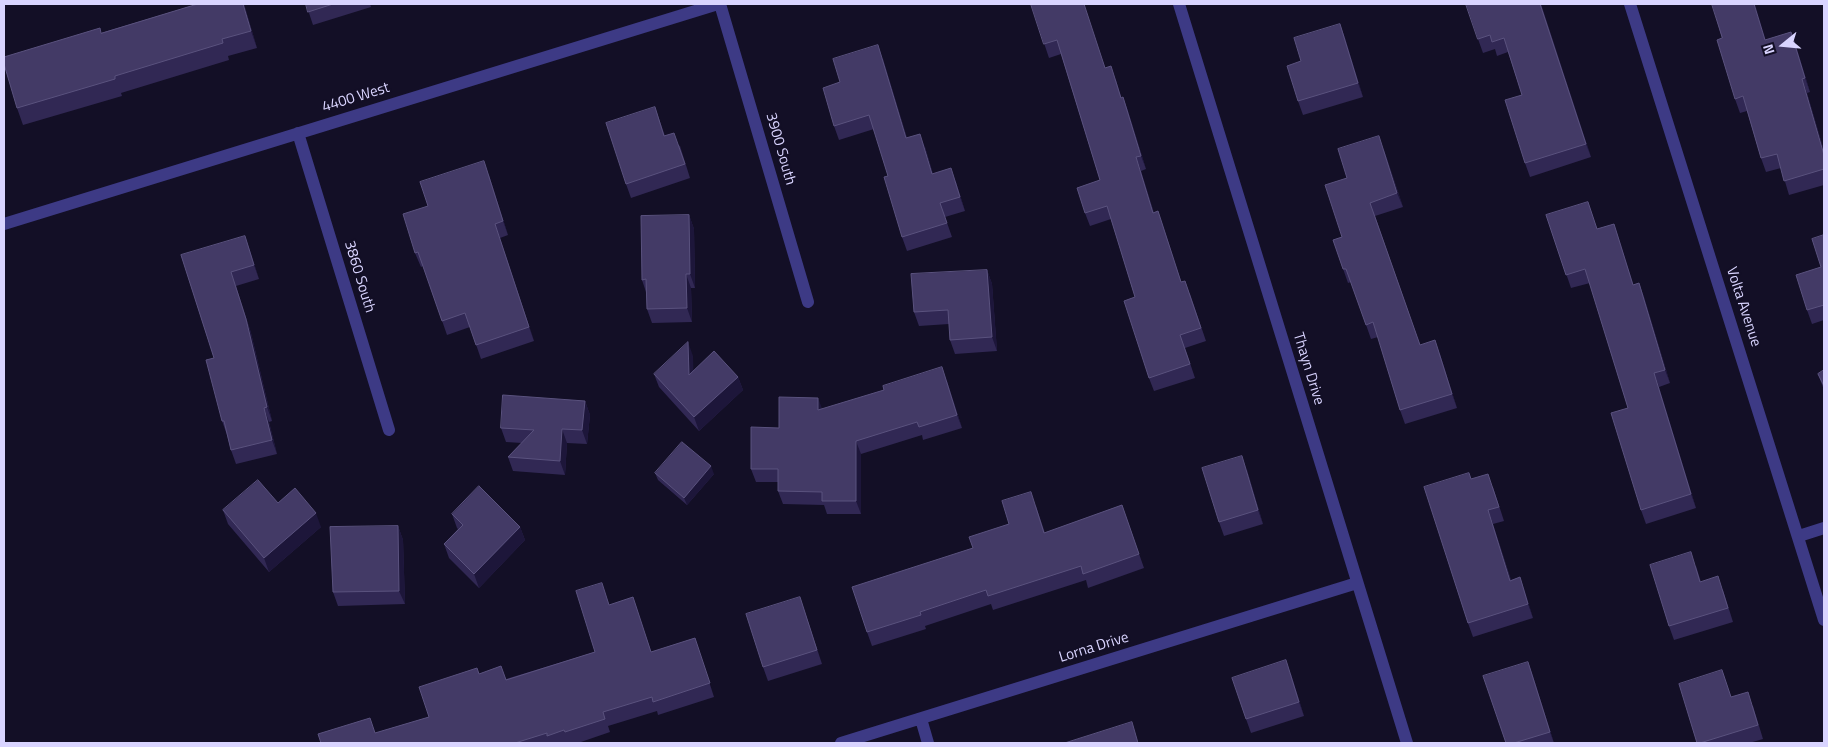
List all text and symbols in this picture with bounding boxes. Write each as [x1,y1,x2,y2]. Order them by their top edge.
north arrow [1758,20,1808,70]
text: N [1757,42,1780,57]
street label: 4400 West [320,79,392,117]
street label: 3900 South [761,111,799,187]
street label: 3860 South [340,239,378,315]
street label: Volta Avenue [1722,265,1764,349]
street label: Thayn Drive [1288,331,1328,407]
street label: Lorna Drive [1057,629,1131,667]

